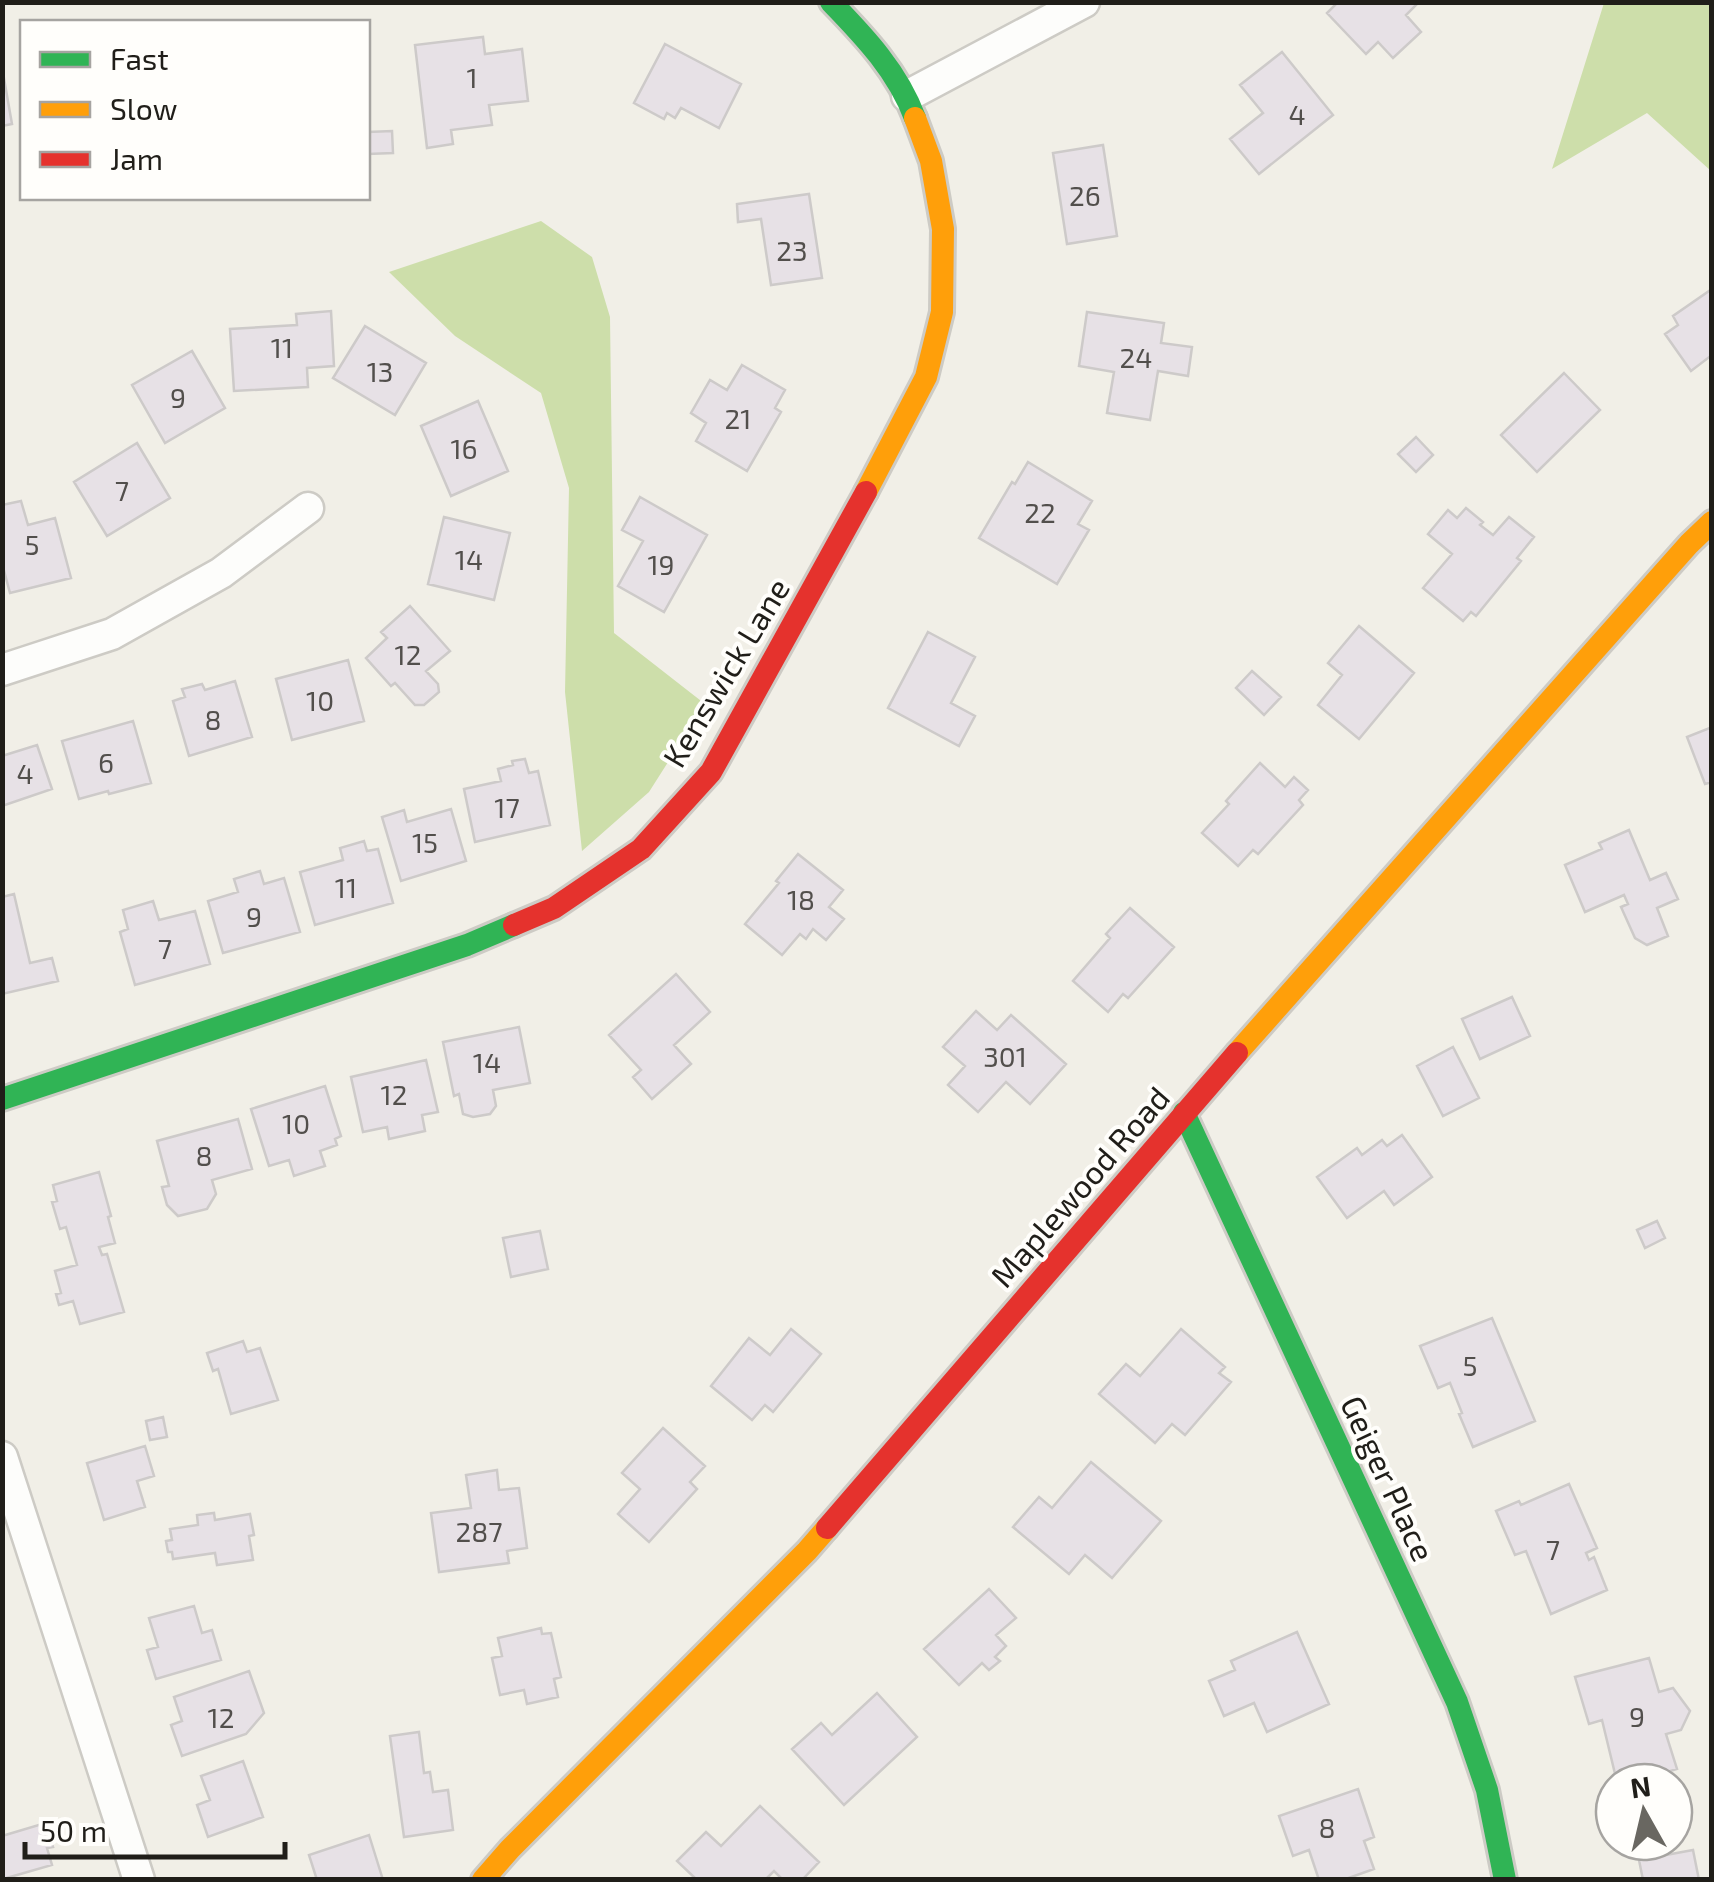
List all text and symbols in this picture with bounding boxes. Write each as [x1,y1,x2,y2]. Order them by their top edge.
legend [20,20,370,200]
text: Fast [110,40,169,76]
house number: 1 [466,60,478,94]
text: Slow [110,90,177,126]
house number: 4 [1288,97,1306,131]
text: Jam [110,140,163,176]
house number: 26 [1069,178,1101,212]
house number: 23 [776,233,808,267]
house number: 11 [271,330,293,364]
house number: 24 [1120,340,1152,374]
house number: 13 [367,354,393,388]
house number: 9 [170,380,186,414]
house number: 21 [725,401,751,435]
house number: 16 [450,431,478,465]
house number: 7 [115,473,129,507]
house number: 22 [1024,495,1056,529]
house number: 5 [24,527,40,561]
house number: 14 [455,542,483,576]
house number: 19 [647,547,675,581]
street label: Kenswick Lane [654,571,796,773]
house number: 12 [395,637,421,671]
house number: 10 [306,683,334,717]
house number: 8 [205,702,222,736]
house number: 6 [98,745,114,779]
house number: 4 [16,756,34,790]
house number: 17 [494,790,520,824]
house number: 15 [412,825,438,859]
house number: 11 [335,870,357,904]
house number: 18 [787,882,815,916]
house number: 9 [246,899,262,933]
house number: 7 [158,931,172,965]
house number: 301 [983,1039,1027,1073]
house number: 14 [473,1045,501,1079]
house number: 12 [381,1077,407,1111]
street label: Maplewood Road [982,1078,1176,1294]
house number: 10 [282,1106,310,1140]
house number: 8 [196,1138,213,1172]
house number: 5 [1462,1348,1478,1382]
street label: Geiger Place [1334,1389,1444,1567]
house number: 287 [455,1514,503,1548]
house number: 7 [1546,1532,1560,1566]
house number: 9 [1629,1699,1645,1733]
house number: 12 [208,1700,234,1734]
north arrow [1594,1762,1694,1862]
text: N [1628,1768,1653,1804]
scale bar [25,1797,285,1859]
house number: 8 [1319,1810,1336,1844]
text: 50 m [40,1812,107,1848]

